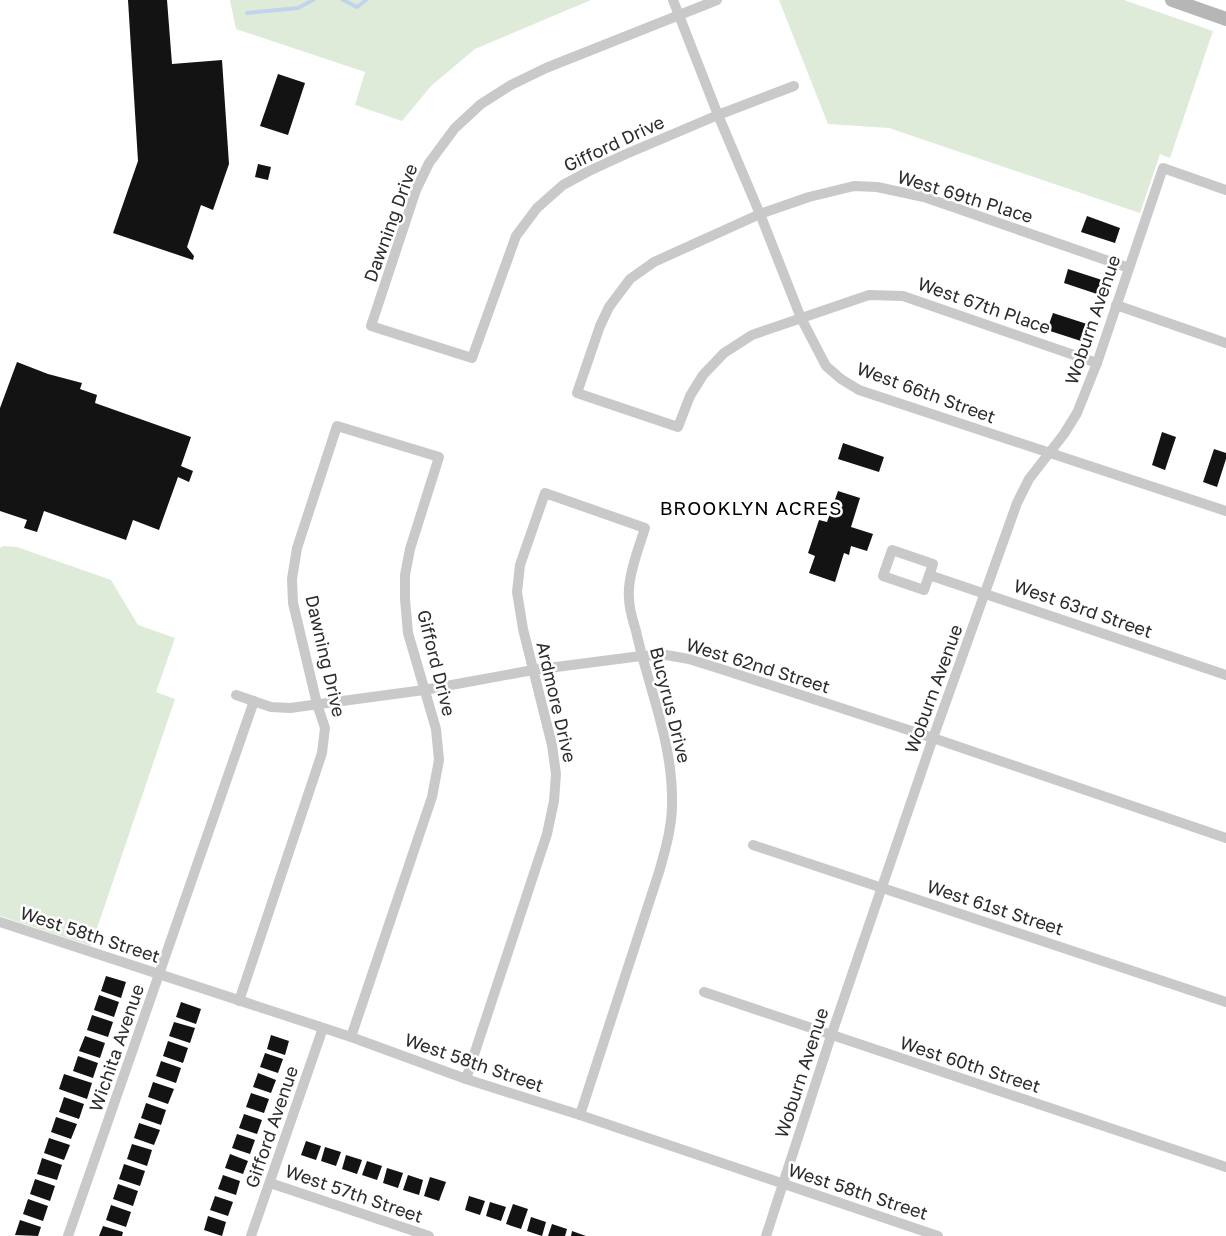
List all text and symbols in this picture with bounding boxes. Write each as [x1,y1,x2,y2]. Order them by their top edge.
street label: Gifford Drive [560,110,667,176]
street label: Dawning Drive [358,160,422,285]
street label: West 69th Place [895,165,1036,227]
street label: Woburn Avenue [1060,252,1125,387]
street label: West 67th Place [915,272,1054,338]
street label: West 66th Street [854,357,999,427]
district label: BROOKLYN ACRES [660,496,842,519]
street label: West 63rd Street [1011,574,1156,642]
street label: Dawning Drive [301,593,351,719]
street label: Gifford Drive [413,607,461,718]
street label: Woburn Avenue [900,621,967,756]
street label: West 62nd Street [684,633,833,697]
street label: Ardmore Drive [532,639,582,764]
street label: Bucyrus Drive [646,644,696,765]
street label: West 61st Street [924,875,1066,940]
street label: West 58th Street [18,901,163,967]
street label: Wichita Avenue [84,981,148,1114]
street label: Woburn Avenue [770,1005,832,1141]
street label: West 58th Street [402,1028,547,1096]
street label: West 60th Street [897,1031,1043,1097]
street label: Gifford Avenue [240,1063,302,1190]
street label: West 58th Street [786,1158,931,1224]
street label: West 57th Street [283,1159,426,1227]

